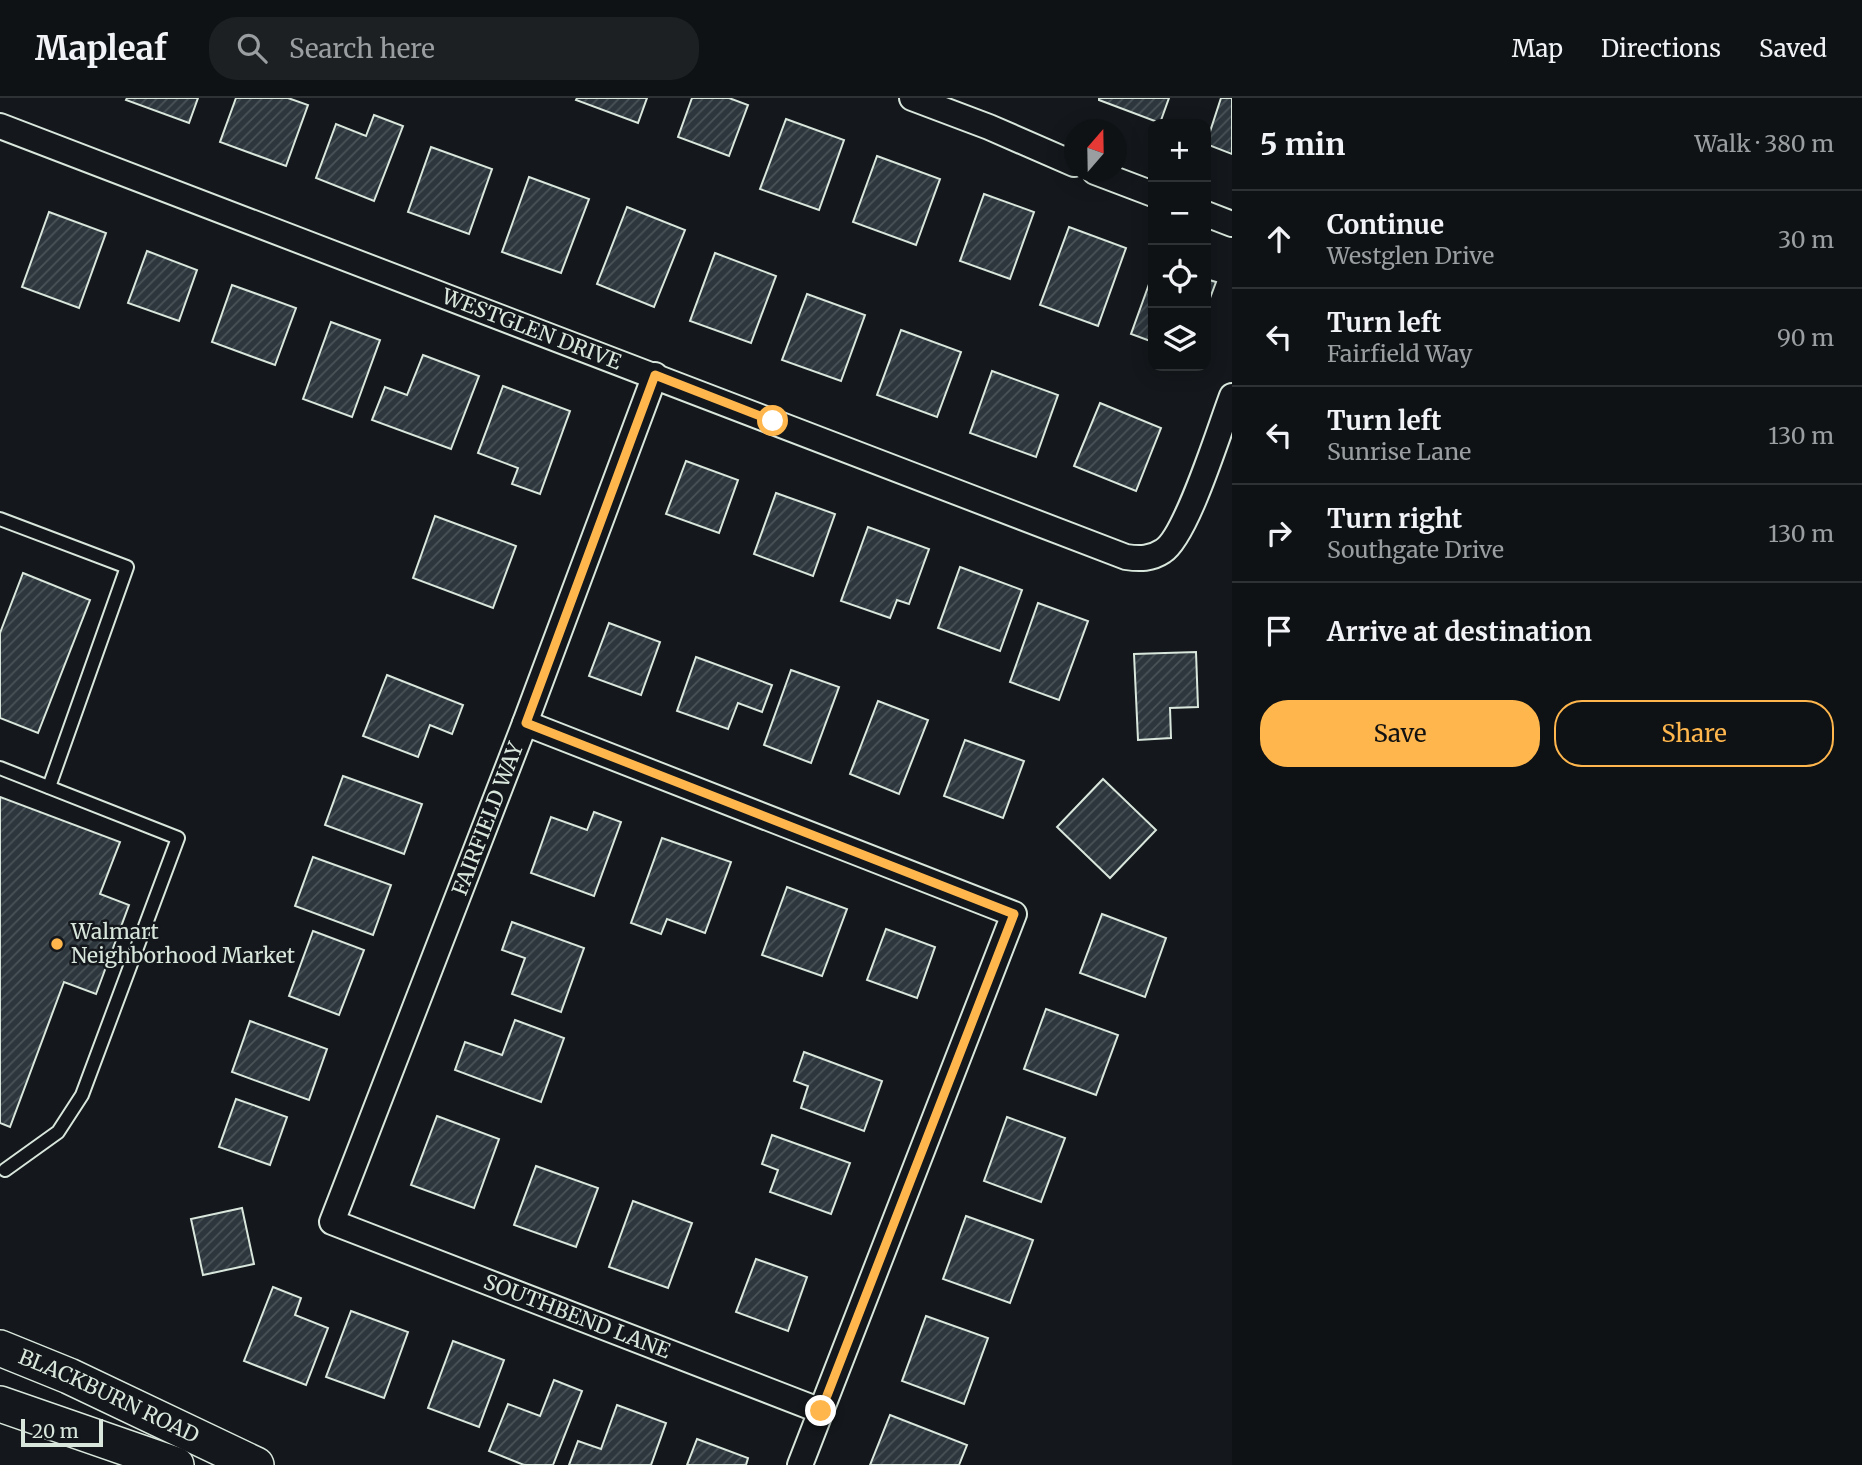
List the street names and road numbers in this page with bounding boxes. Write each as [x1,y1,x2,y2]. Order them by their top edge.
street label: WESTGLEN DRIVE [437,282,626,376]
street label: FAIRFIELD WAY [446,738,529,899]
street label: SOUTHBEND LANE [480,1268,675,1365]
street label: BLACKBURN ROAD [15,1343,204,1449]

